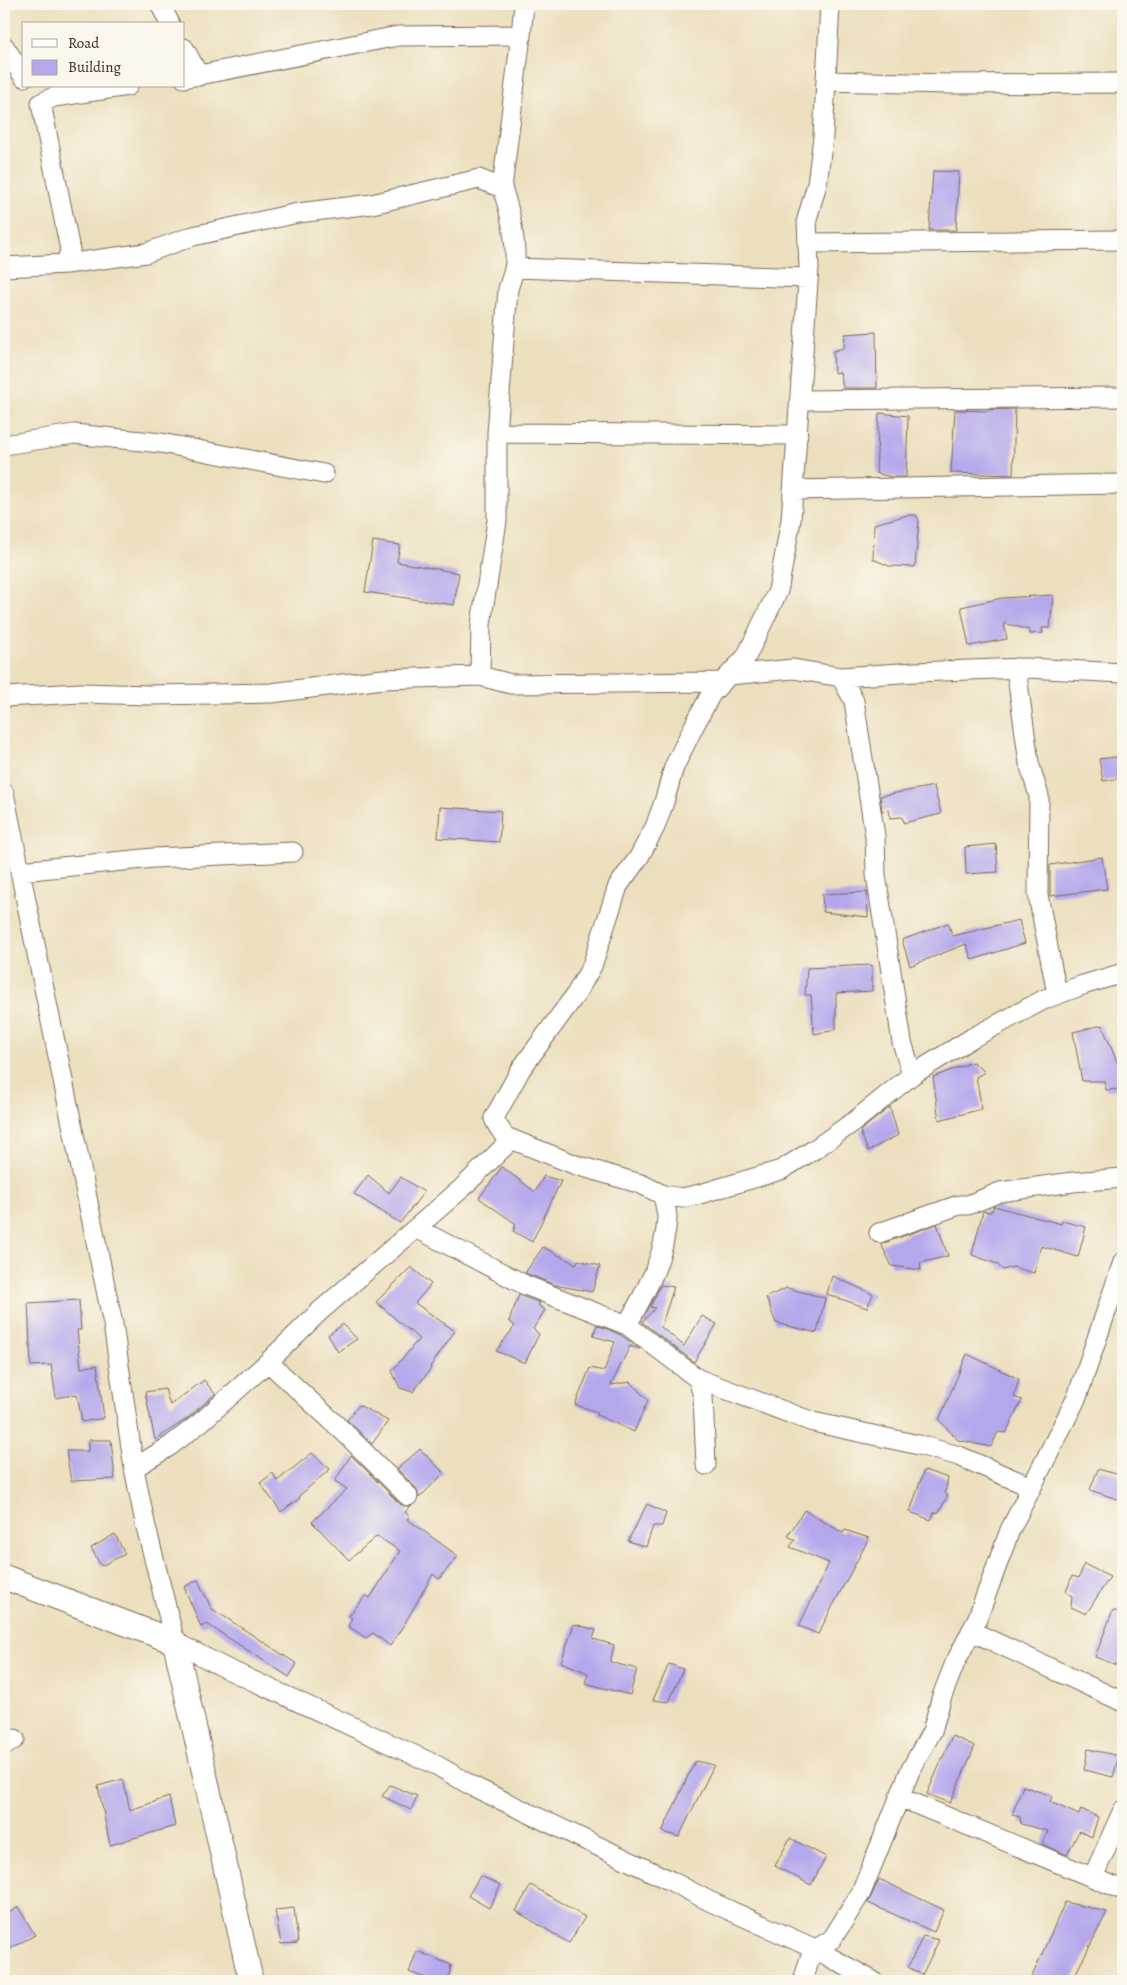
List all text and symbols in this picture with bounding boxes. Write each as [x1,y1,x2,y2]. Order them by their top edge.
legend [22,22,185,88]
text: Road [68,33,100,53]
text: Building [68,57,121,77]

